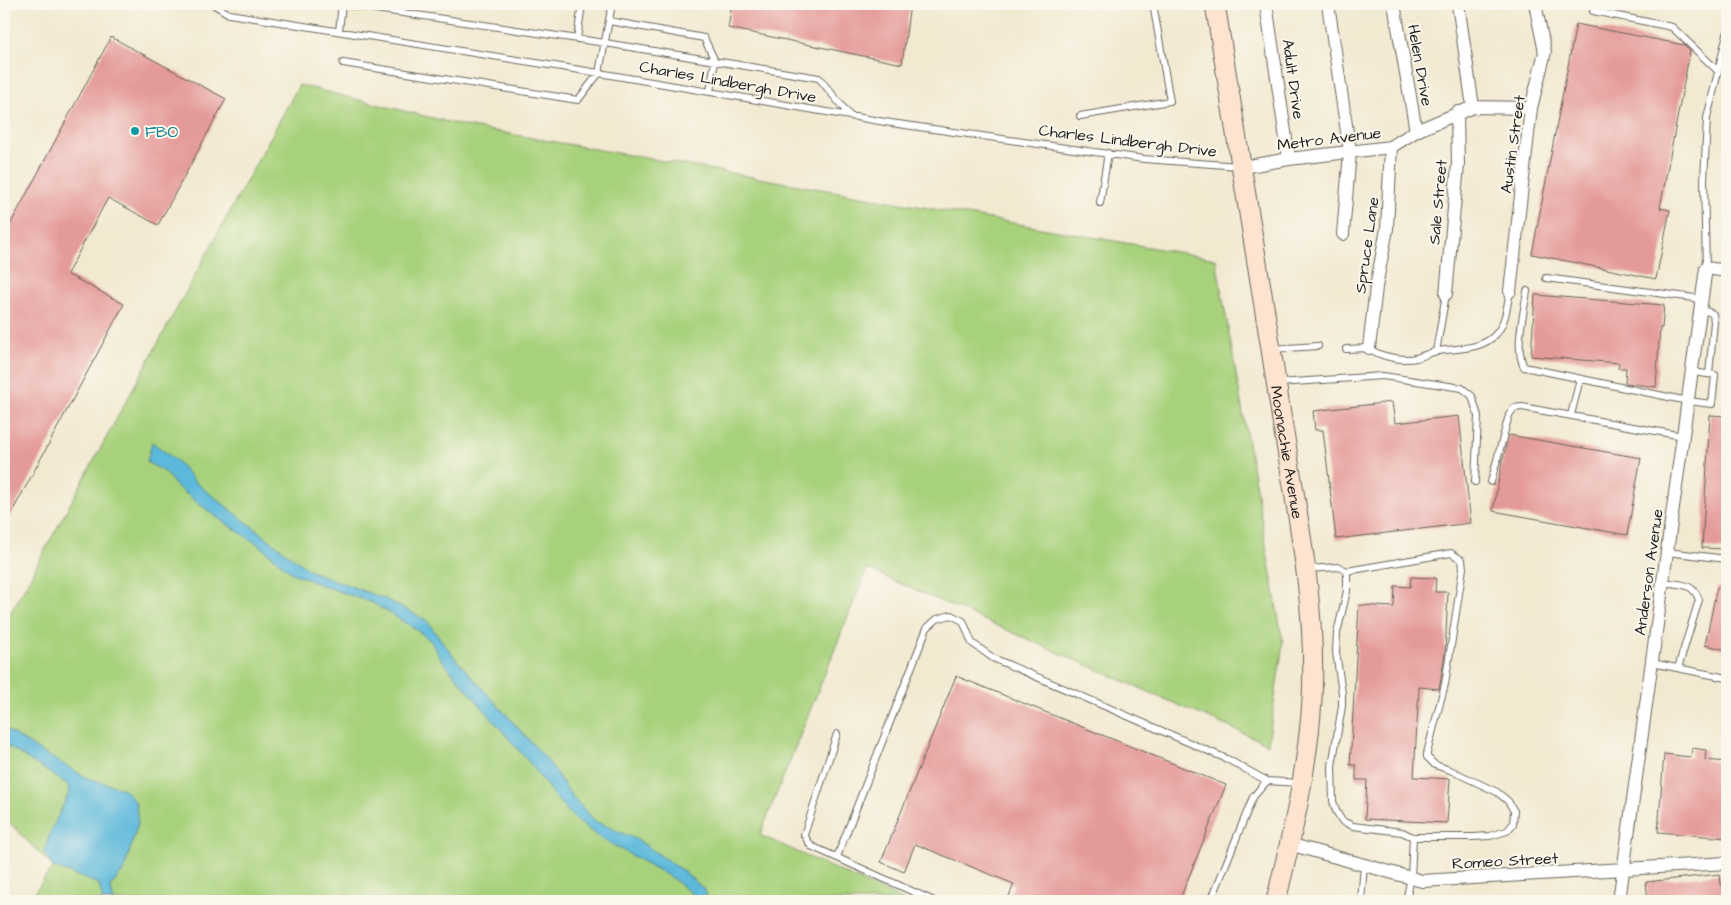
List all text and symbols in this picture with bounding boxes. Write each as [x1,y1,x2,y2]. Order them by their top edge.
street label: Helen Drive [1402,23,1438,108]
street label: Adult Drive [1277,38,1310,121]
street label: Charles Lindbergh Drive [638,56,818,109]
street label: Austin Street [1495,93,1531,195]
street label: Charles Lindbergh Drive [1038,119,1218,164]
place label: FBO [145,121,178,143]
street label: Metro Avenue [1276,122,1383,156]
marker: FBO [129,125,141,137]
street label: Sale Street [1423,158,1453,246]
street label: Spruce Lane [1349,195,1385,295]
street label: Moonachie Avenue [1265,384,1308,521]
street label: Anderson Avenue [1629,507,1669,637]
street label: Romeo Street [1451,847,1559,875]

